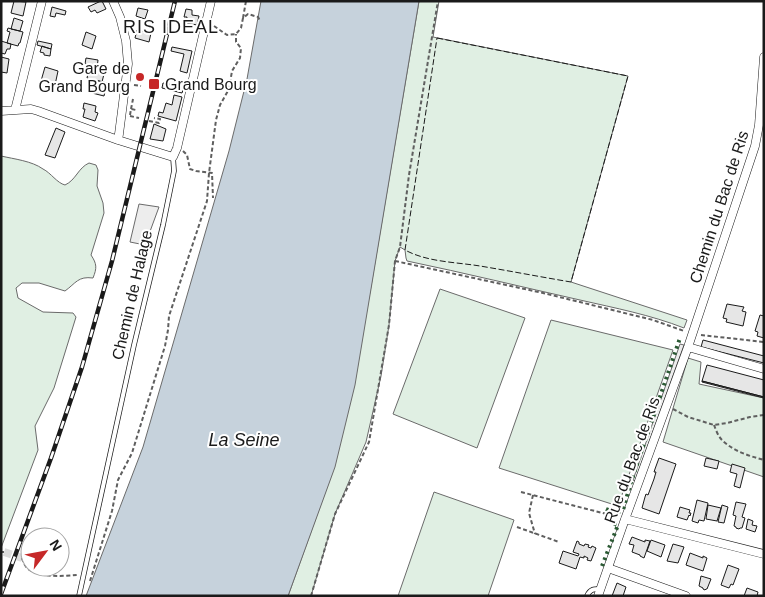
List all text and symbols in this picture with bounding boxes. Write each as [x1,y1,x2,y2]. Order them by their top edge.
district label: RIS IDEAL [123,17,219,37]
place label: Gare de Grand Bourg [38,60,130,95]
marker: Gare de Grand Bourg [134,71,146,83]
place label: Grand Bourg [165,76,257,93]
marker: Grand Bourg [147,77,161,91]
street label: Chemin du Bac de Ris [686,129,752,285]
street label: Chemin de Halage [109,228,155,361]
street label: Rue du Bac de Ris [601,394,663,526]
water label: La Seine [208,430,280,450]
north arrow [20,527,70,577]
text: N [47,537,65,554]

